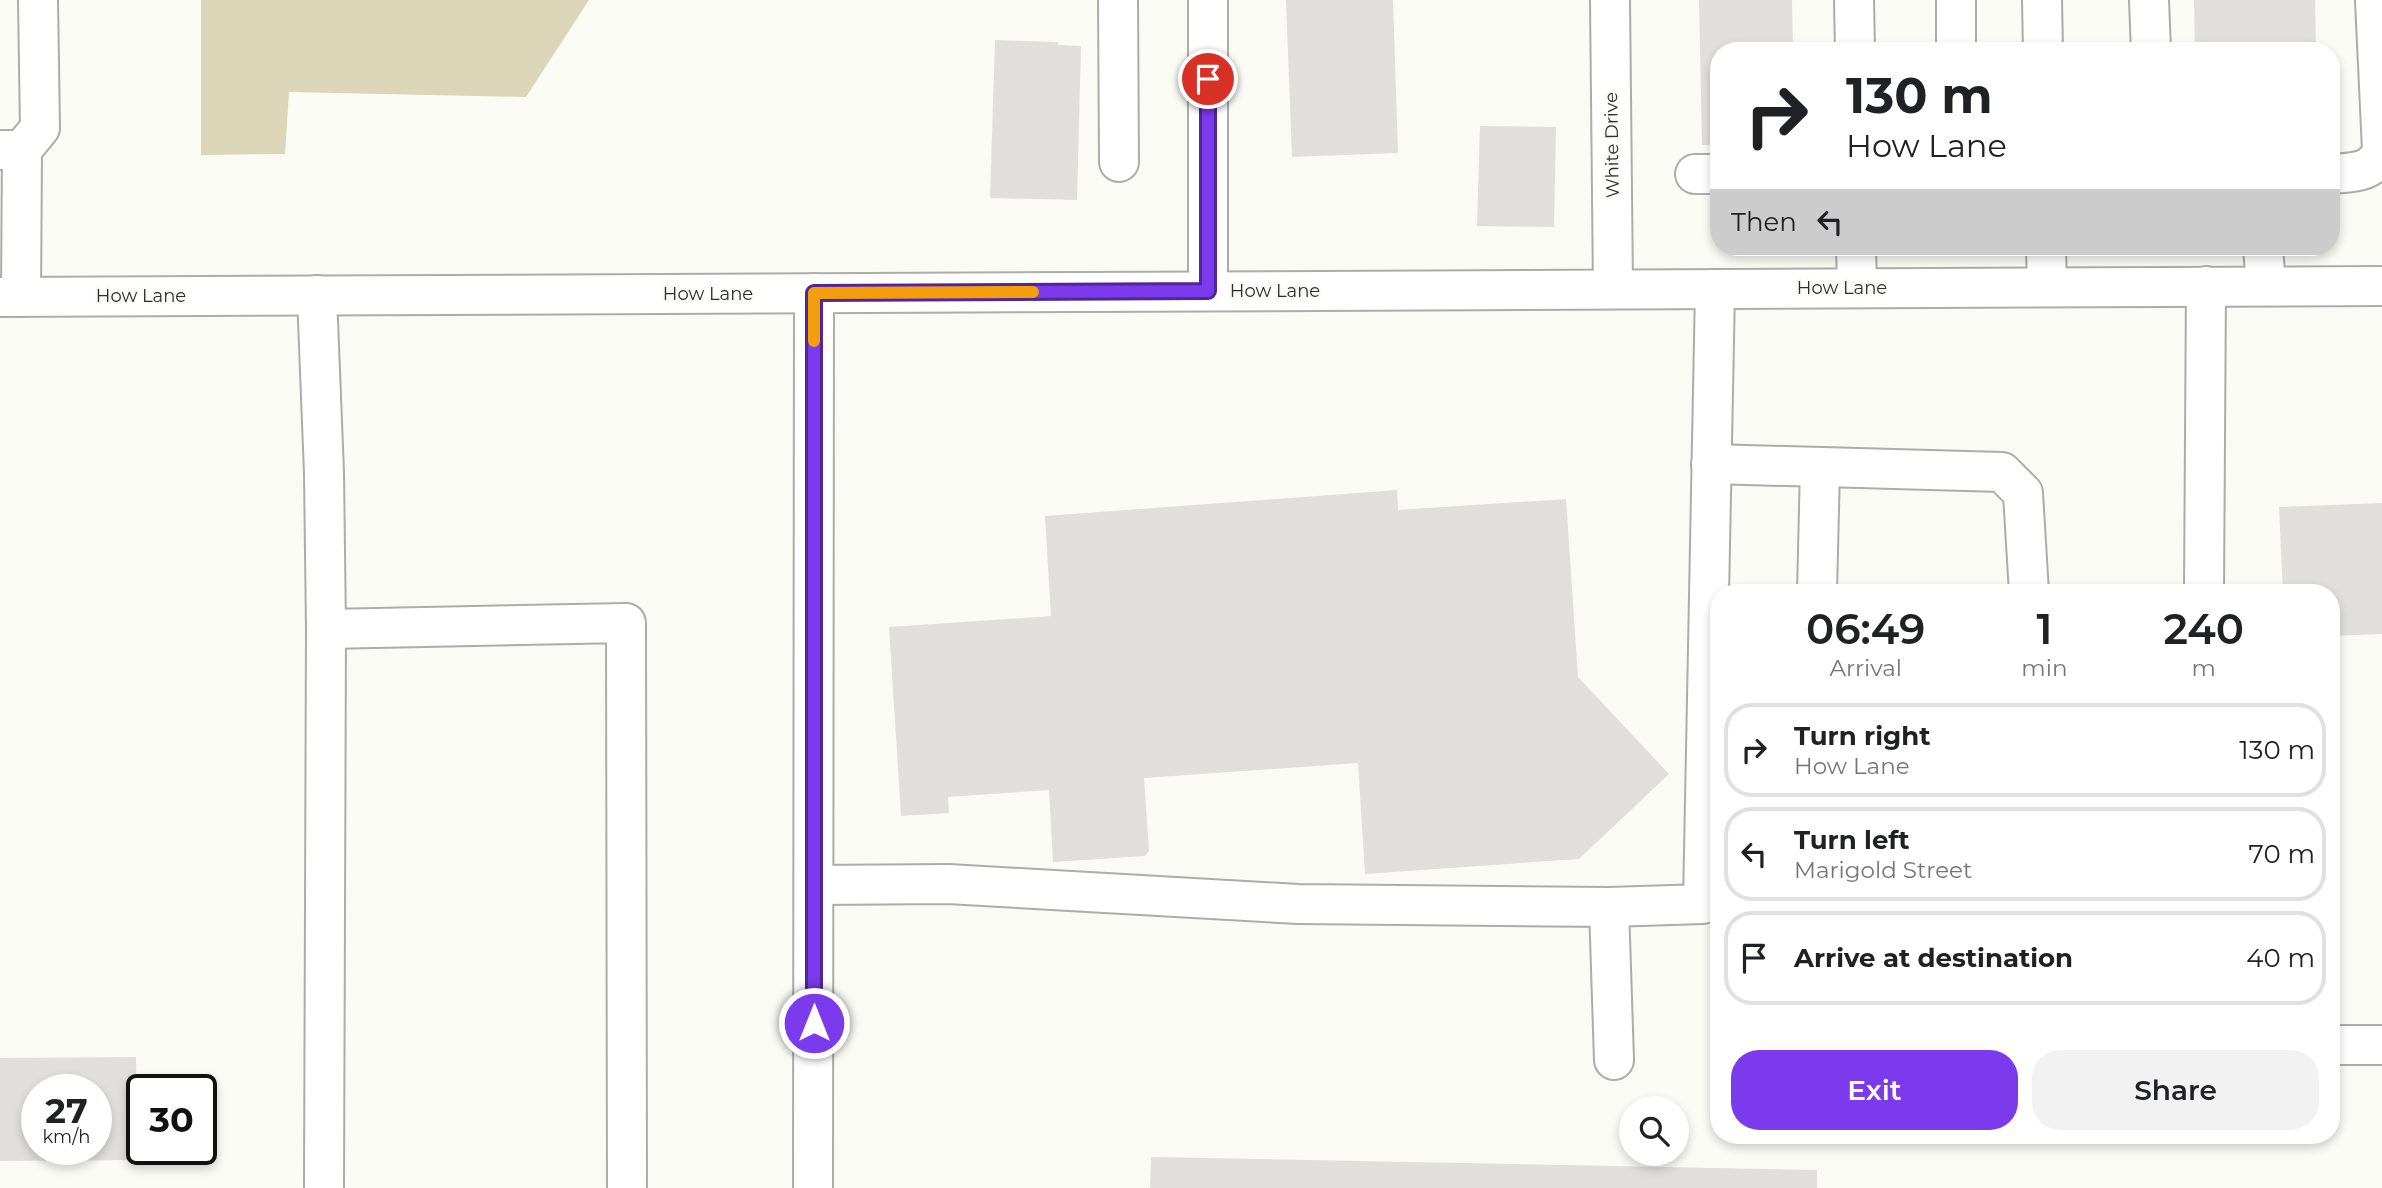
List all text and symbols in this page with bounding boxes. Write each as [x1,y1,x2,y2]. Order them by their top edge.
pin [1178,49,1238,109]
icon: arrive [1189,60,1227,98]
text: 130 m [1846,66,1993,125]
icon: right [1731,70,1822,161]
street label: White Drive [1600,92,1624,198]
text: How Lane [1846,126,2007,165]
icon: left [1811,203,1849,241]
text: Then [1731,206,1797,238]
street label: How Lane [1797,277,1887,299]
street label: How Lane [1230,280,1320,302]
street label: How Lane [663,283,753,305]
street label: How Lane [96,285,186,307]
text: 06:49 [1806,603,1925,655]
text: 1 [2036,603,2052,655]
text: 240 [2163,603,2244,655]
text: Arrival [1829,654,1902,682]
text: min [2021,654,2068,682]
text: m [2192,654,2216,682]
text: Turn right [1794,720,1930,752]
icon: right [1735,731,1773,769]
text: 130 m [2239,734,2315,766]
text: How Lane [1794,752,1910,780]
text: Turn left [1794,824,1910,856]
icon: left [1735,835,1773,873]
text: 70 m [2249,838,2315,870]
text: Marigold Street [1794,856,1972,884]
icon: arrive [1735,939,1773,977]
text: Arrive at destination [1794,942,2073,974]
text: 40 m [2246,942,2315,974]
position arrow [777,986,851,1060]
button: Exit [1731,1050,2018,1130]
button: Share [2032,1050,2319,1130]
speed limit sign: 30 [126,1074,217,1165]
text: 27 [45,1089,88,1132]
map controls [1619,1096,1689,1166]
button: search [1619,1096,1689,1166]
text: km/h [42,1126,91,1148]

